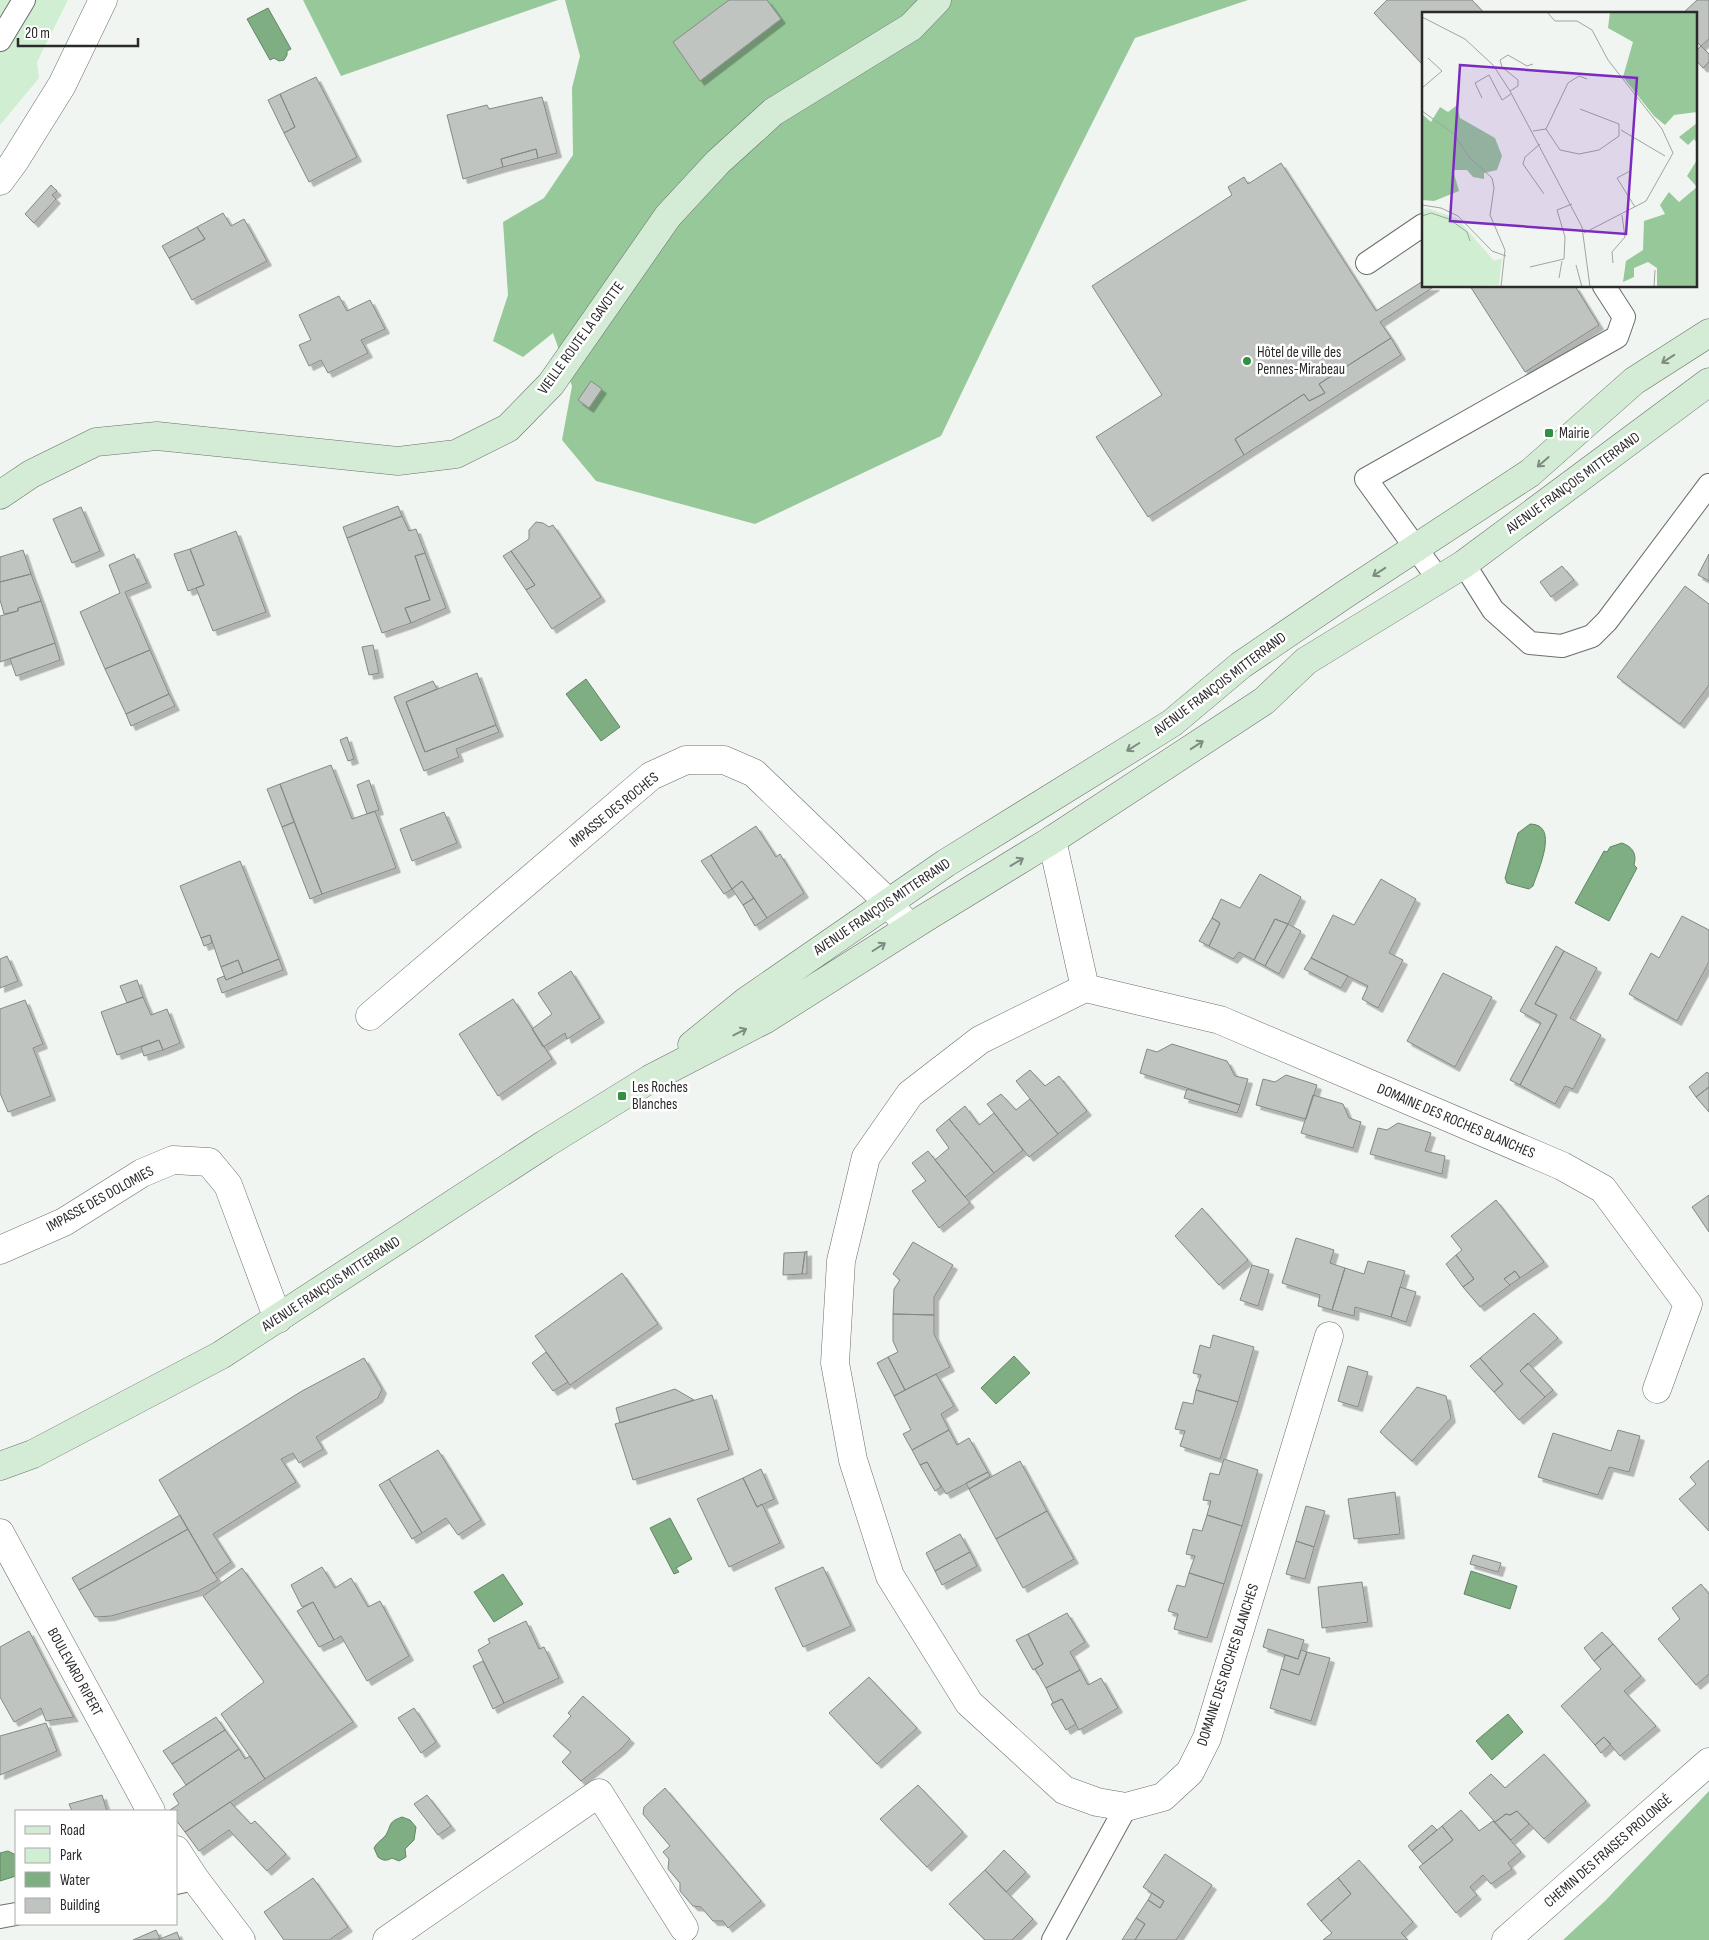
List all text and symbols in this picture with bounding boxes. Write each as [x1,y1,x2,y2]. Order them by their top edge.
inset map [1422,12,1696,288]
scale bar [18,15,138,47]
text: 20 m [25,24,50,43]
street label: VIEILLE ROUTE LA GAVOTTE [534,278,628,398]
place label: Hôtel de ville des Pennes-Mirabeau [1257,343,1345,379]
one-way arrow [1661,354,1675,364]
marker: Hôtel de ville des Pennes-Mirabeau [1241,355,1253,367]
place label: Mairie [1559,424,1590,443]
marker: Mairie [1543,427,1555,439]
street label: AVENUE FRANÇOIS MITTERRAND [1501,428,1644,539]
one-way arrow [1536,456,1549,468]
one-way arrow [1372,567,1386,577]
street label: AVENUE FRANÇOIS MITTERRAND [1149,628,1290,741]
one-way arrow [1190,740,1204,750]
one-way arrow [1126,742,1140,753]
street label: IMPASSE DES ROCHES [565,768,663,852]
street label: AVENUE FRANÇOIS MITTERRAND [809,854,954,961]
one-way arrow [1009,856,1023,866]
one-way arrow [871,942,885,952]
one-way arrow [733,1027,748,1037]
place label: Les Roches Blanches [632,1078,688,1114]
street label: DOMAINE DES ROCHES BLANCHES [1374,1079,1538,1163]
marker: Les Roches Blanches [616,1090,628,1102]
street label: IMPASSE DES DOLOMIES [43,1162,157,1236]
street label: AVENUE FRANÇOIS MITTERRAND [257,1232,404,1336]
street label: DOMAINE DES ROCHES BLANCHES [1193,1581,1263,1749]
street label: BOULEVARD RIPERT [43,1625,107,1719]
street label: CHEMIN DES FRAISES PROLONGÉ [1540,1790,1676,1912]
legend [15,1810,178,1925]
text: Road [60,1821,85,1840]
text: Park [60,1846,82,1865]
text: Water [60,1871,91,1890]
text: Building [60,1896,100,1915]

